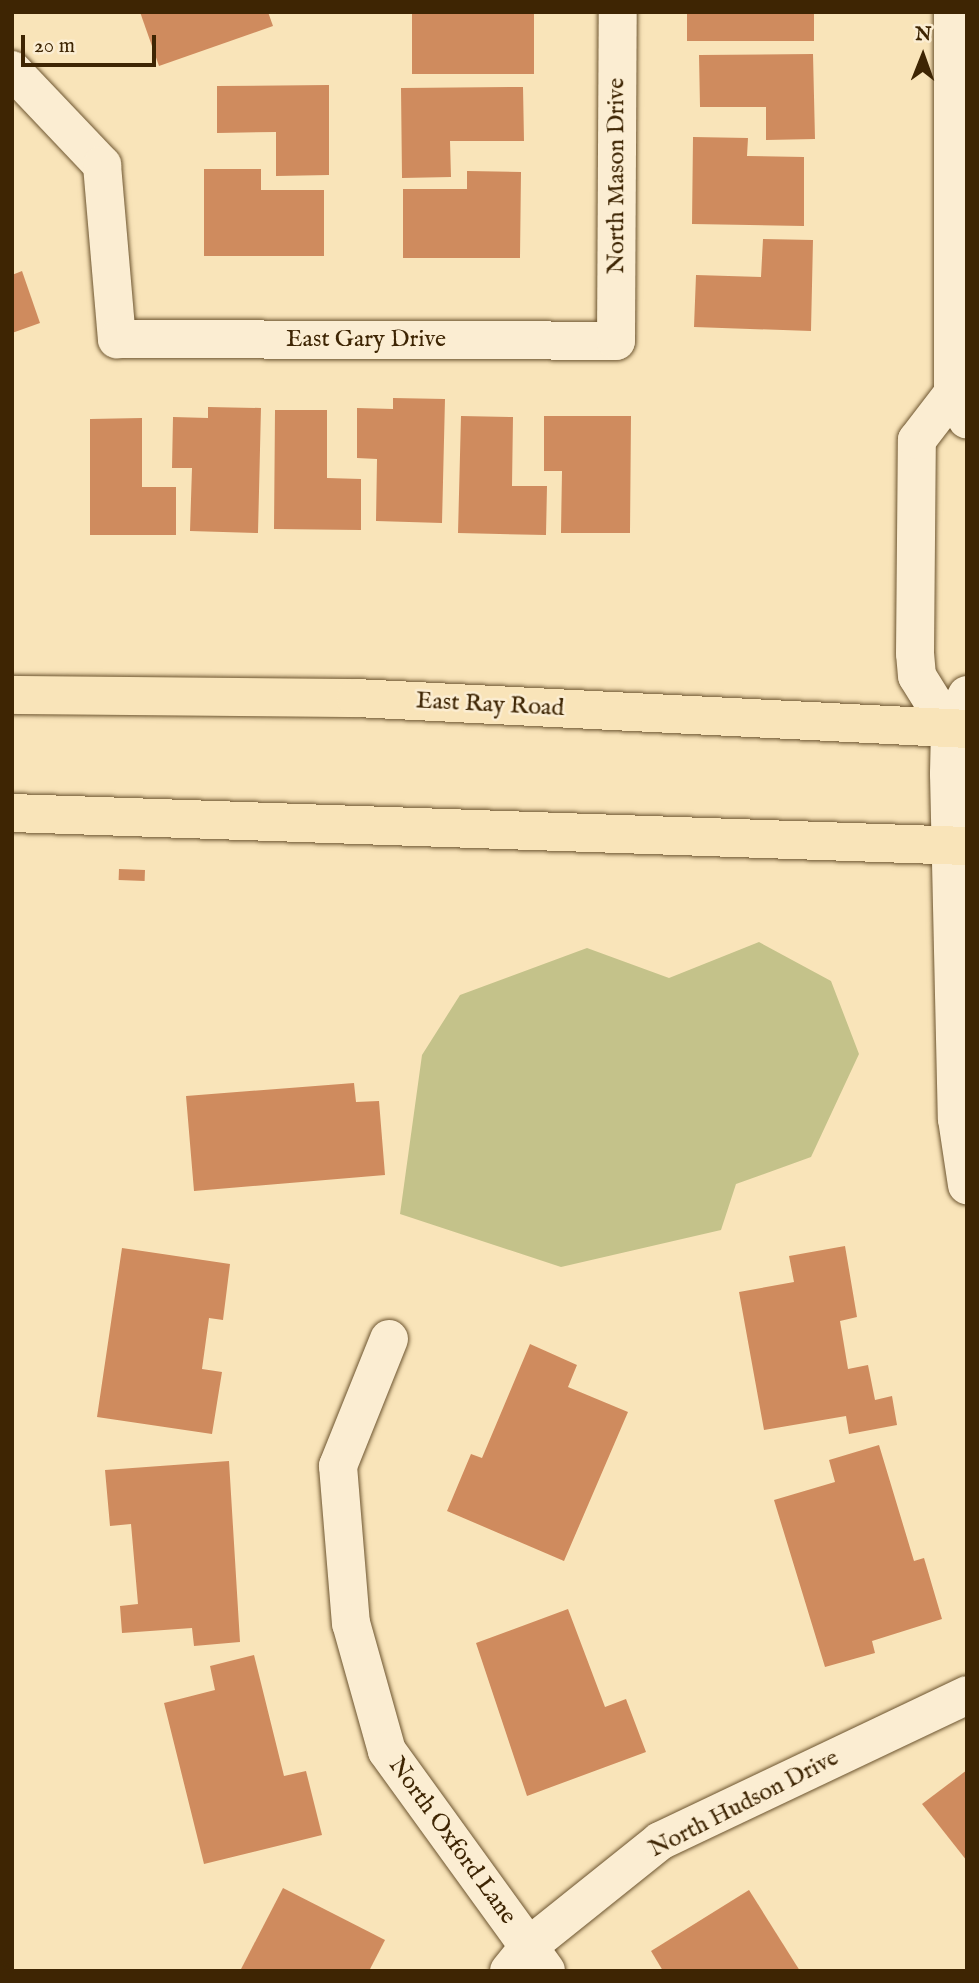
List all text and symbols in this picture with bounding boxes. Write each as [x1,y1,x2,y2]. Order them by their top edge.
scale bar [24,21,159,65]
north arrow [888,21,958,91]
text: N [915,23,932,47]
text: 20 m [34,33,75,60]
street label: North Mason Drive [603,78,631,274]
street label: East Gary Drive [286,326,446,354]
street label: East Ray Road [415,687,565,723]
street label: North Hudson Drive [644,1744,844,1864]
street label: North Oxford Lane [382,1752,522,1930]

